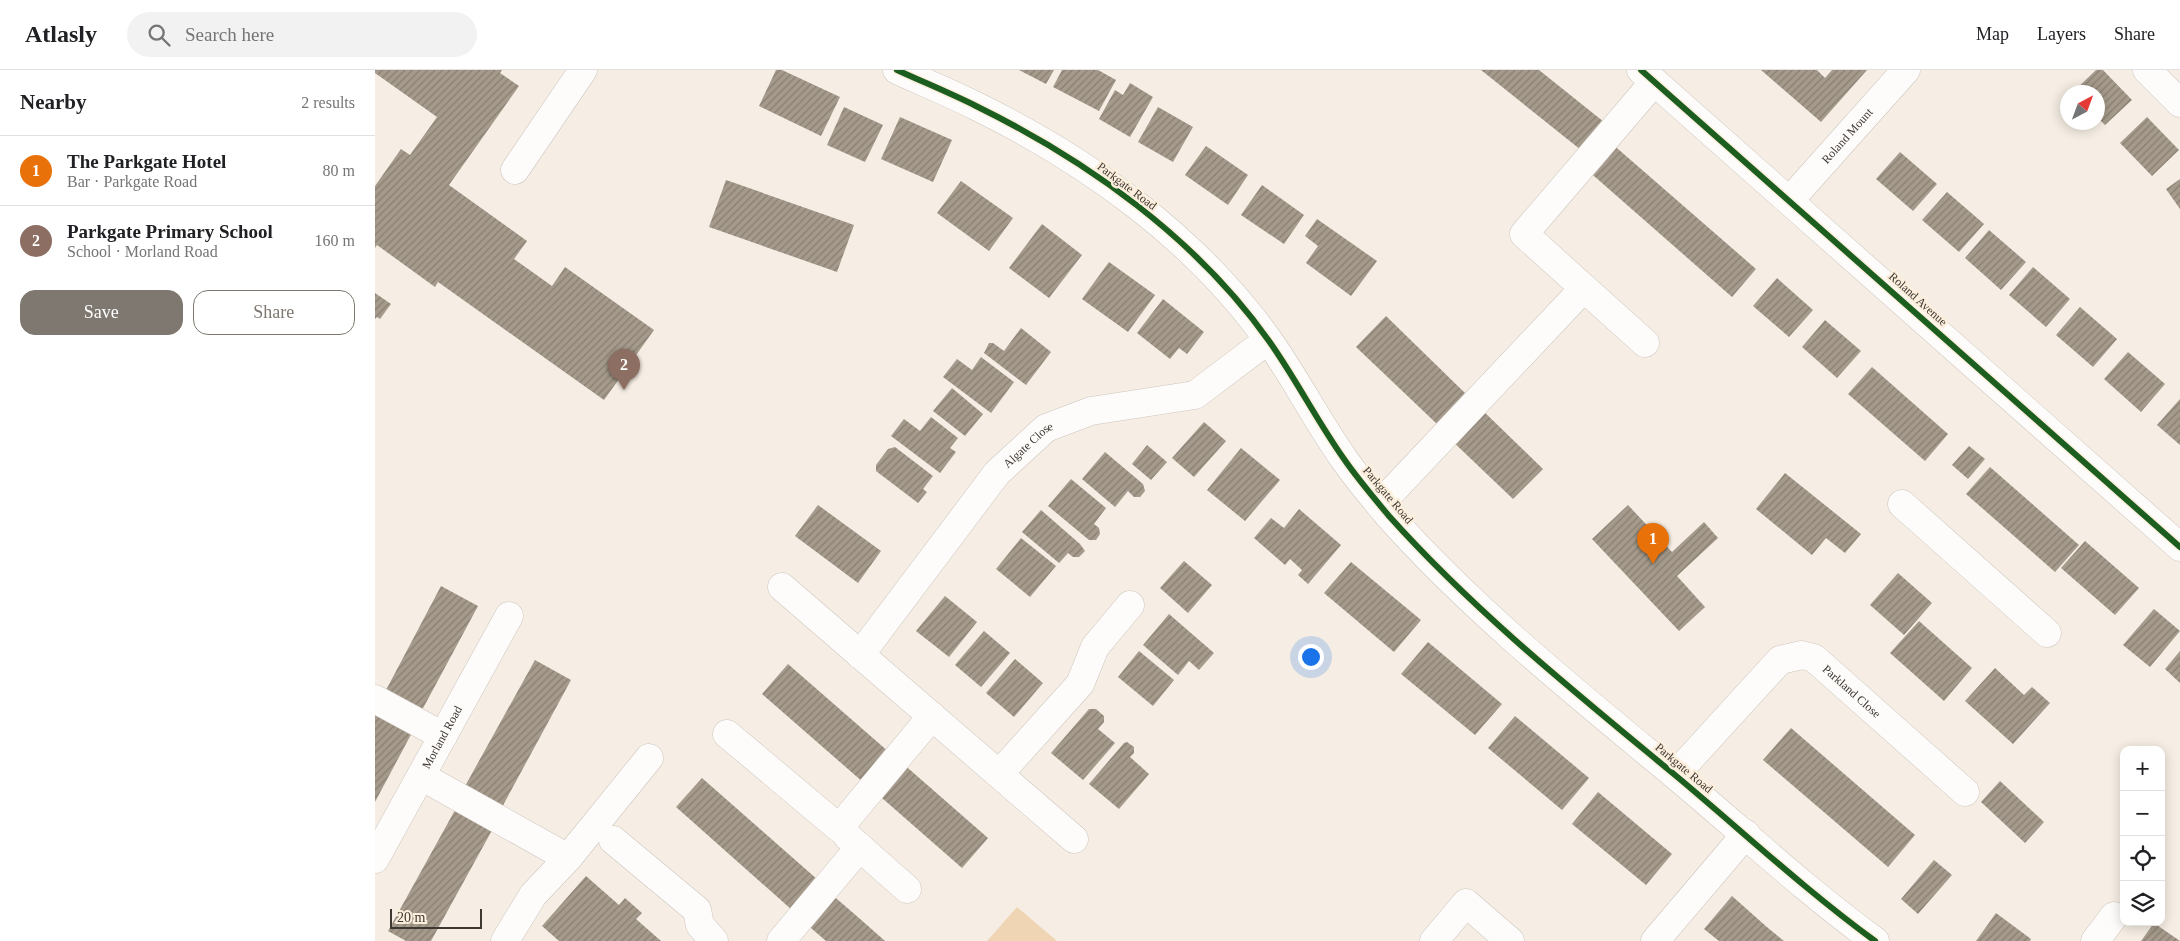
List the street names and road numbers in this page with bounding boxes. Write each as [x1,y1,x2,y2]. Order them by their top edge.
street label: Roland Mount [1819,105,1876,166]
street label: Parkgate Road [1095,159,1159,213]
street label: Roland Avenue [1886,269,1950,329]
street label: Algate Close [1000,419,1055,471]
street label: Parkgate Road [1360,464,1416,526]
street label: Parkland Close [1820,662,1884,721]
street label: Morland Road [419,703,465,771]
street label: Parkgate Road [1653,740,1715,796]

